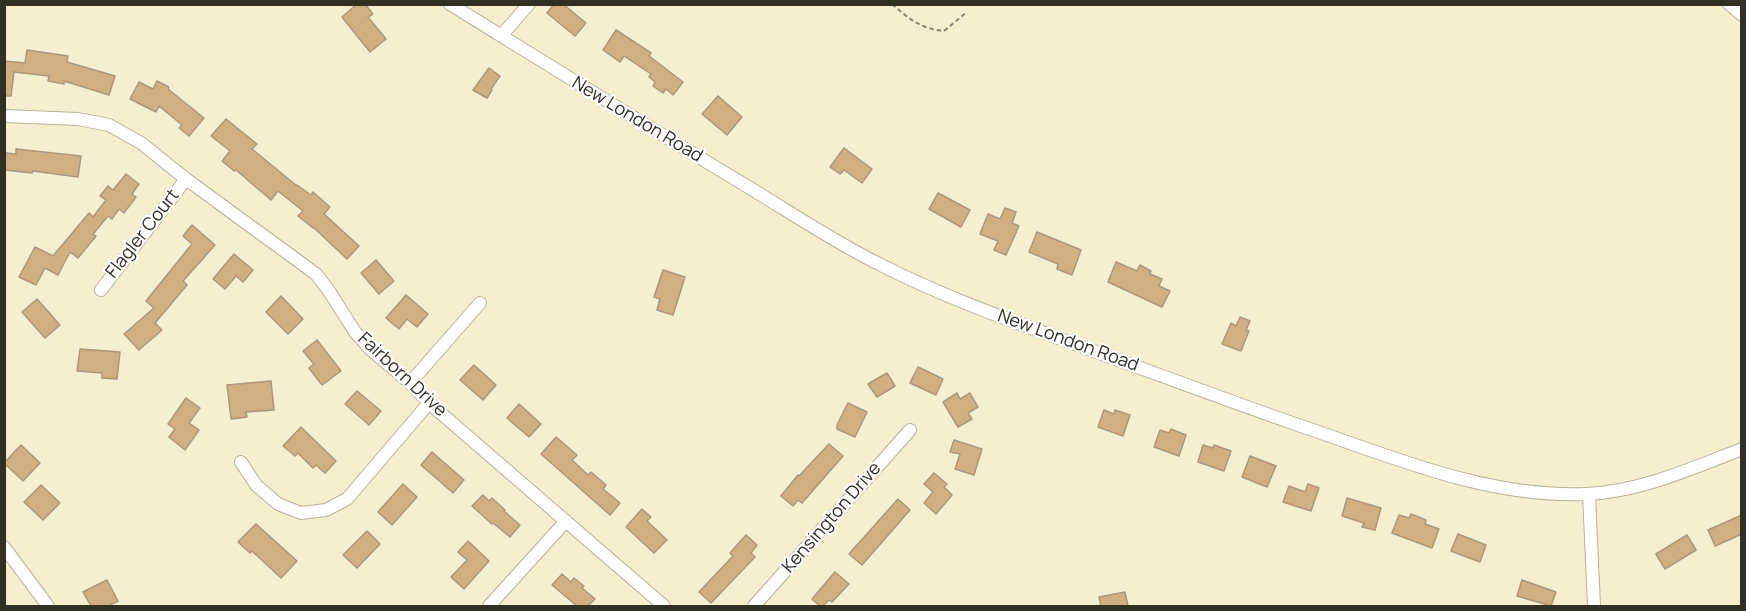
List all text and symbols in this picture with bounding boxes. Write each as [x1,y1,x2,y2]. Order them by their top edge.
street label: New London Road [568,72,706,168]
street label: Flagler Court [102,185,184,283]
street label: New London Road [994,305,1142,377]
street label: Fairborn Drive [353,328,451,422]
street label: Kensington Drive [778,458,886,578]

